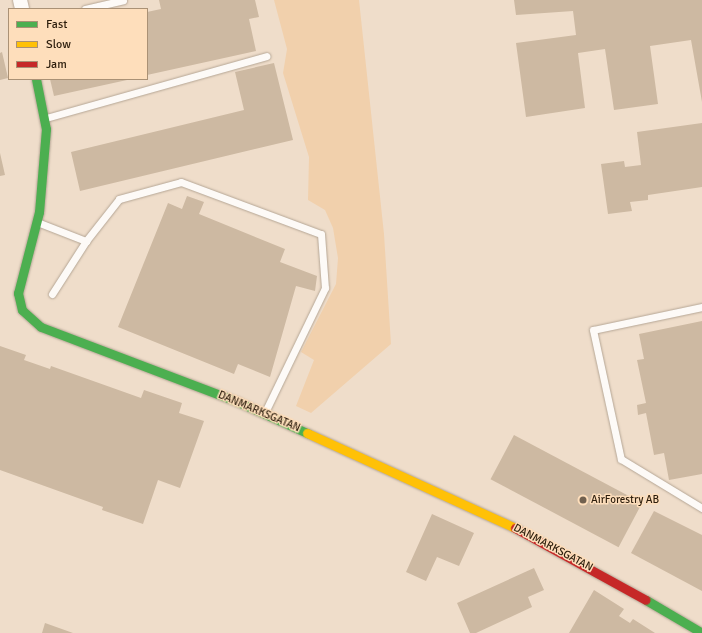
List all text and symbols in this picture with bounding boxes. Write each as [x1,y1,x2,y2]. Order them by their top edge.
legend [8,8,148,80]
text: Fast [46,17,67,32]
text: Slow [46,37,71,52]
text: Jam [46,57,67,72]
street label: DANMARKSGATAN [216,389,302,435]
place label: AirForestry AB [591,493,659,507]
marker: AirForestry AB [578,495,588,505]
street label: DANMARKSGATAN [511,521,595,575]

